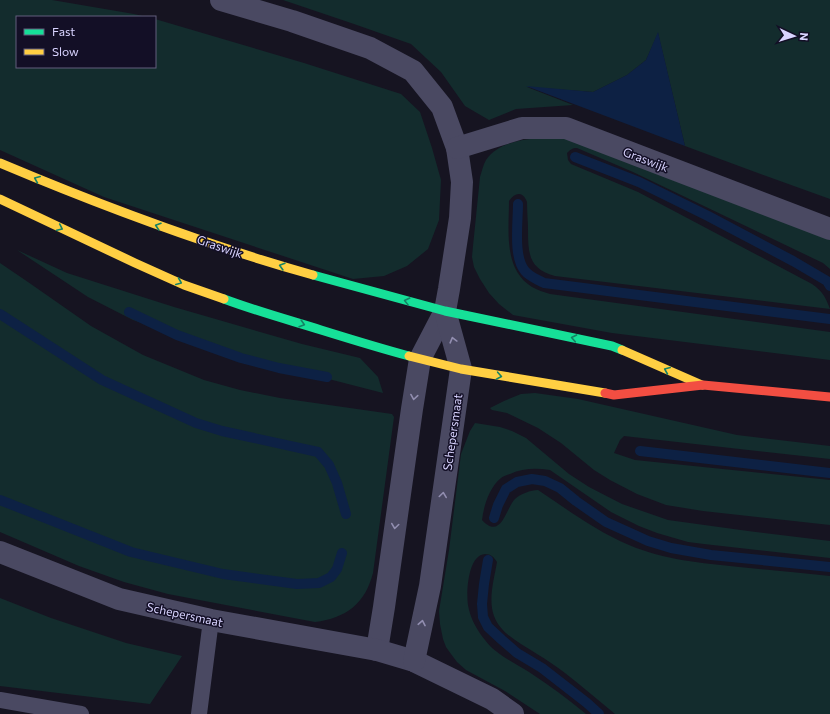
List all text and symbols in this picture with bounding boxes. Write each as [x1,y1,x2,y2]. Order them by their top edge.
legend [16,16,156,68]
north arrow [774,16,814,56]
text: Fast [52,24,75,38]
text: N [798,32,811,41]
text: Slow [52,44,79,58]
street label: Graswijk [621,144,671,174]
one-way arrow [34,176,42,184]
one-way arrow [155,222,162,231]
one-way arrow [56,223,64,231]
street label: Graswijk [195,232,245,260]
one-way arrow [279,262,286,271]
one-way arrow [175,278,182,286]
one-way arrow [404,298,410,306]
one-way arrow [298,319,305,328]
one-way arrow [571,335,577,343]
one-way arrow [449,337,458,344]
one-way arrow [664,366,671,374]
one-way arrow [496,371,502,379]
street label: Schepersmaat [440,393,464,471]
one-way arrow [410,394,418,400]
one-way arrow [438,492,447,498]
one-way arrow [391,523,400,529]
street label: Schepersmaat [146,599,224,629]
one-way arrow [417,620,426,626]

